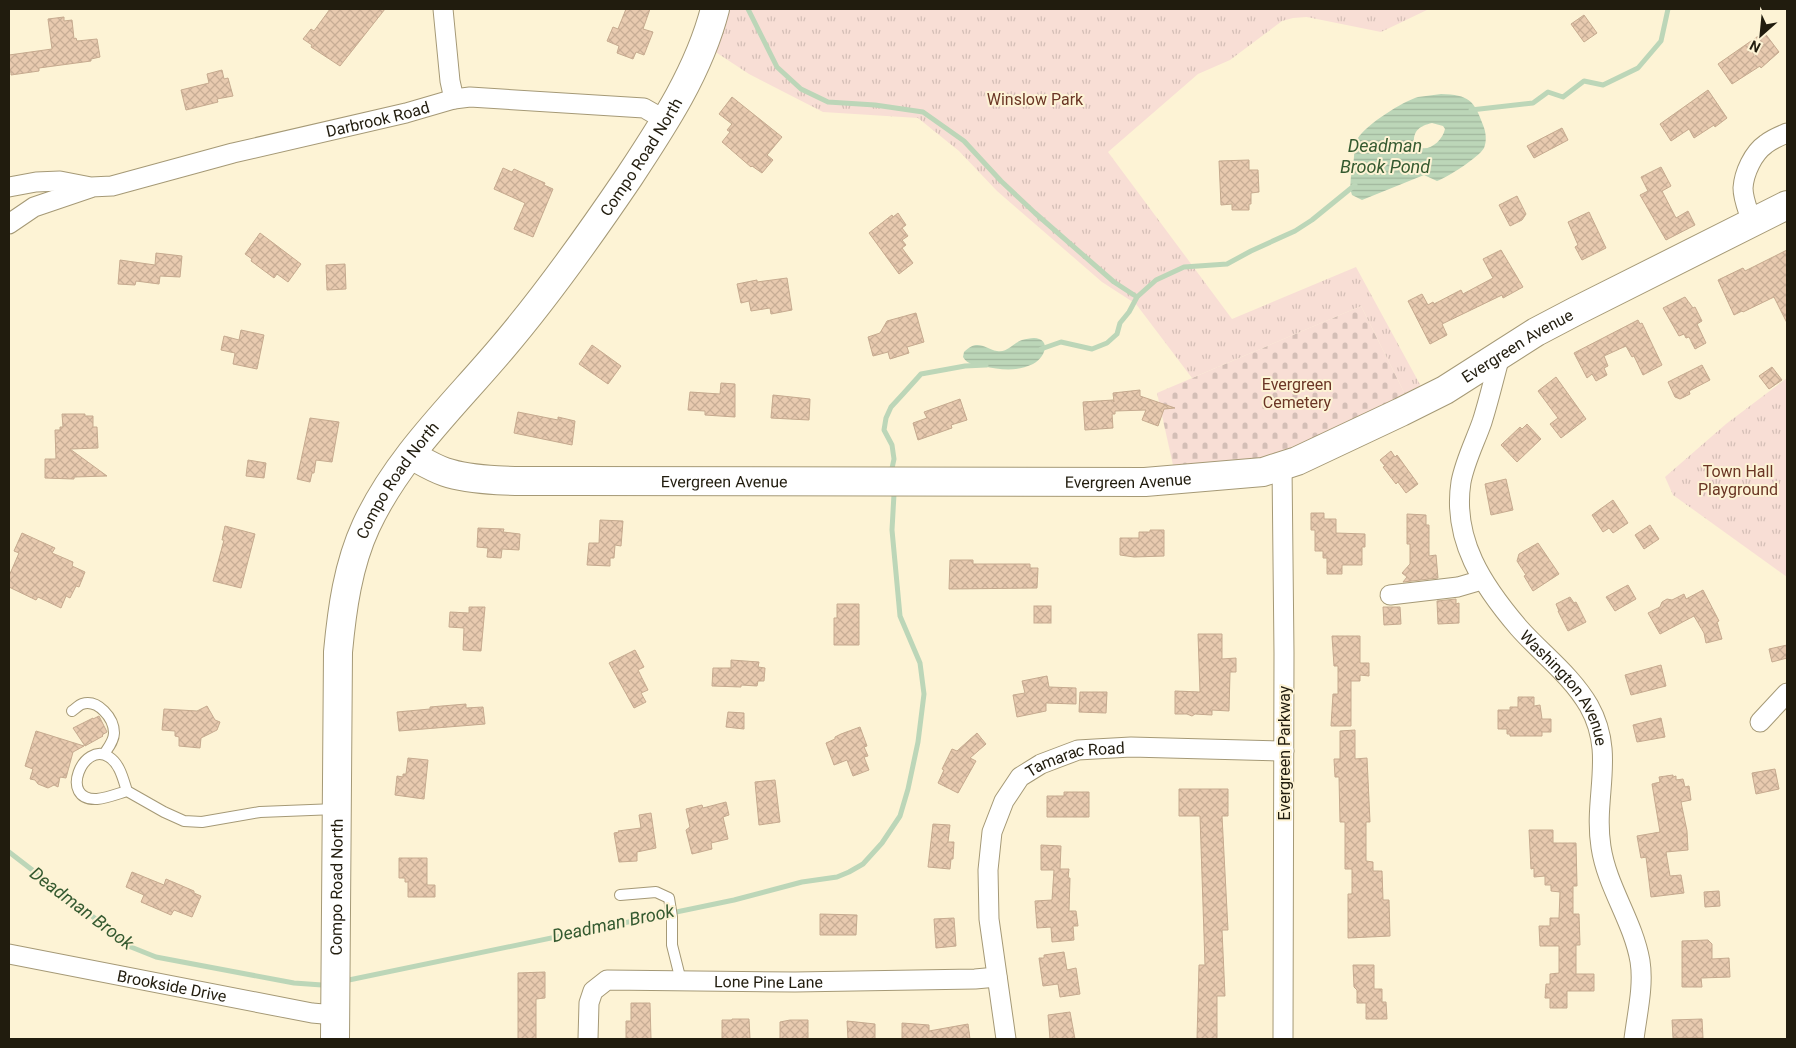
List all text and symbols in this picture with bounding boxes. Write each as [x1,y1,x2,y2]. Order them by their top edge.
north arrow [1736,10,1786,60]
text: N [1747,37,1763,56]
park label: Winslow Park [987,90,1084,109]
street label: Compo Road North [596,95,686,220]
street label: Darbrook Road [324,97,432,141]
water label: Deadman Brook Pond [1340,135,1431,177]
street label: Evergreen Avenue [1458,305,1576,386]
park label: Evergreen Cemetery [1262,375,1332,412]
street label: Compo Road North [352,418,442,542]
park label: Town Hall Playground [1698,462,1778,499]
street label: Evergreen Avenue [1065,469,1192,492]
street label: Evergreen Avenue [661,472,788,491]
street label: Washington Avenue [1516,626,1611,747]
street label: Evergreen Parkway [1275,685,1294,820]
street label: Tamarac Road [1022,738,1125,781]
street label: Compo Road North [326,819,346,955]
water label: Deadman Brook [26,862,139,954]
water label: Deadman Brook [550,900,677,946]
street label: Brookside Drive [116,966,228,1006]
street label: Lone Pine Lane [714,972,823,992]

